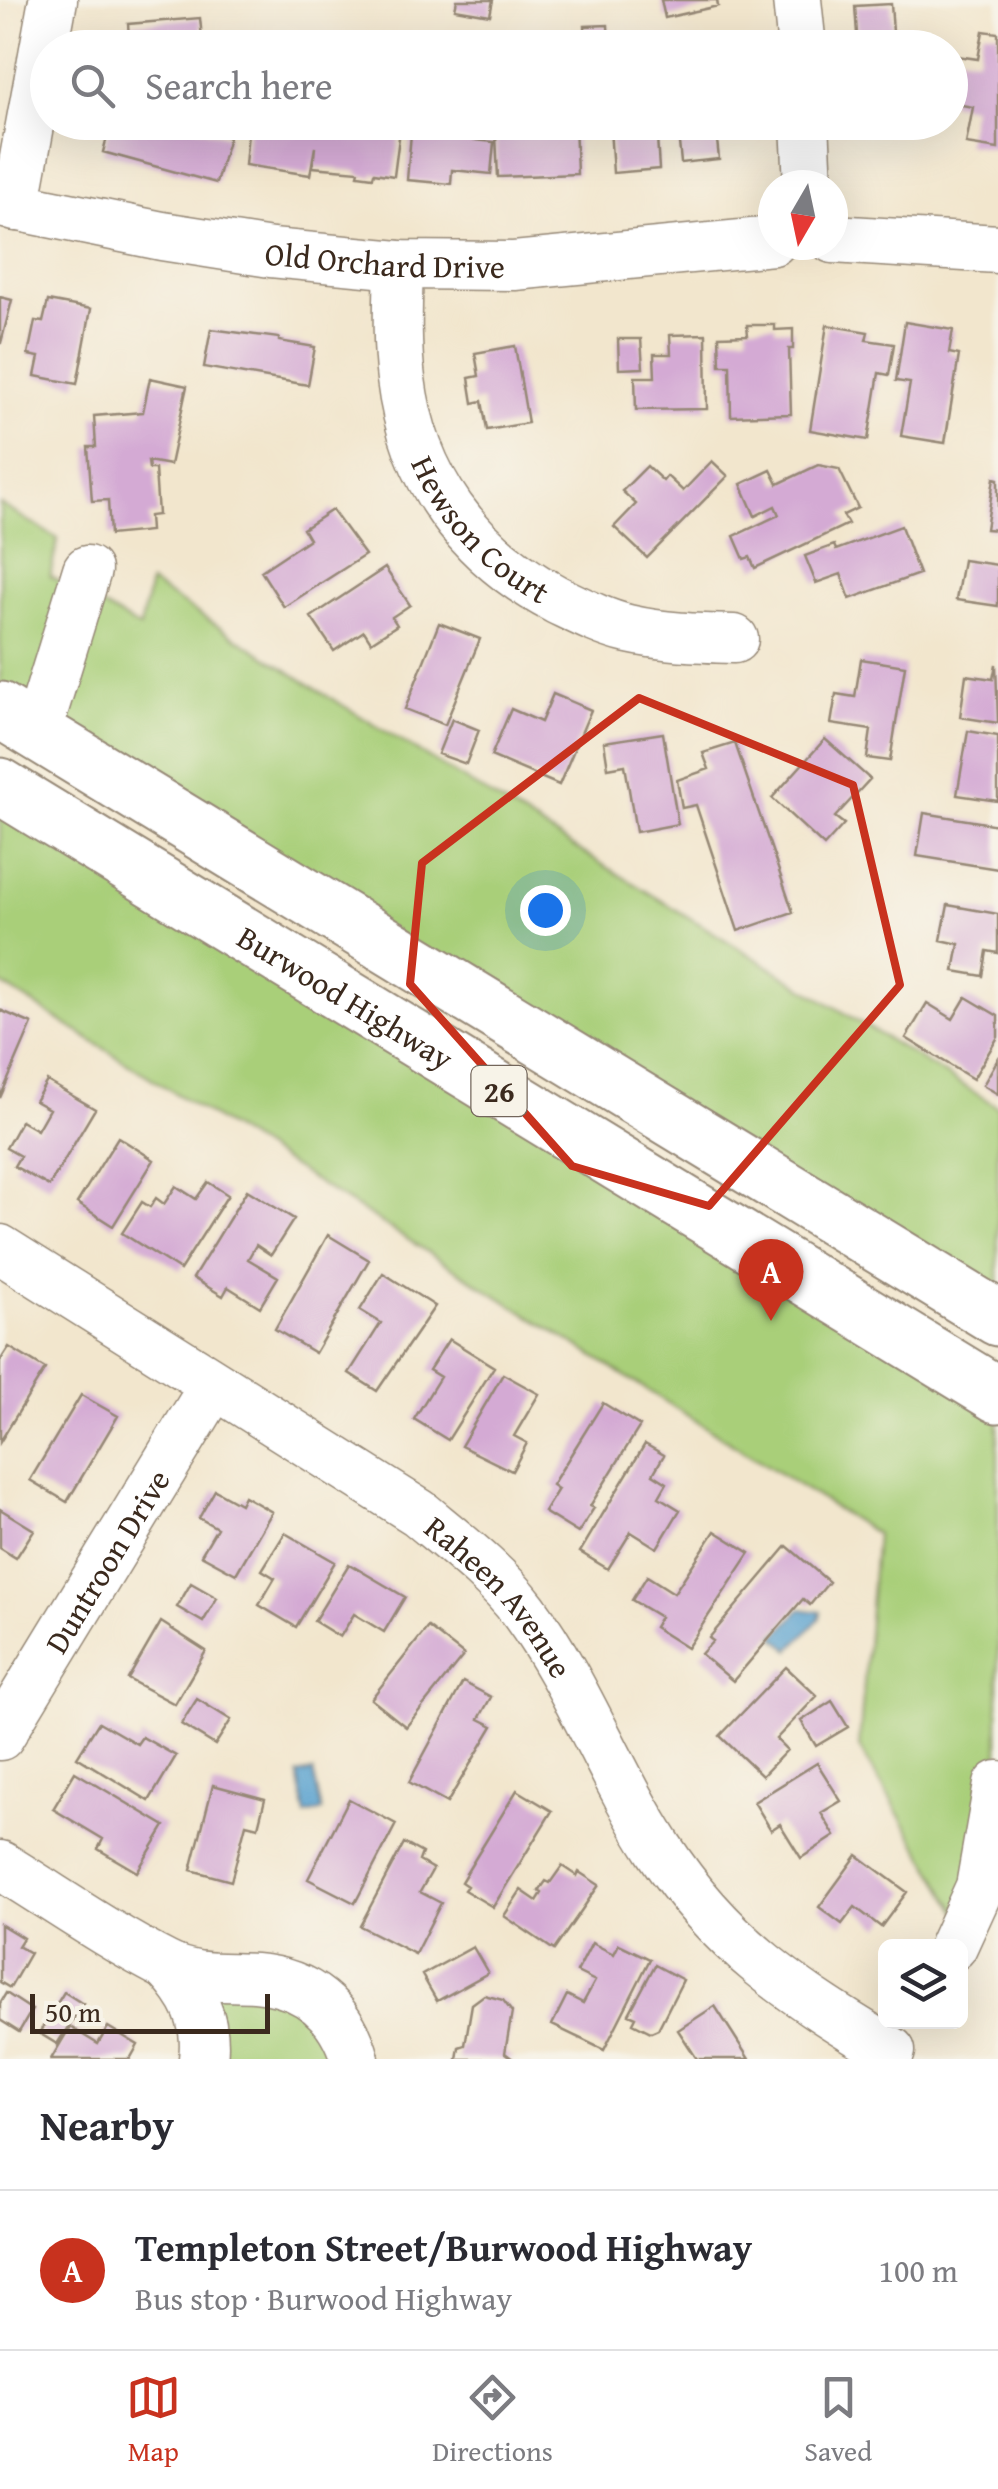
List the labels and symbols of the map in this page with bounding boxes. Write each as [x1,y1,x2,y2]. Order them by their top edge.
north arrow [758,170,848,260]
street label: Old Orchard Drive [263,229,505,289]
street label: Hewson Court [400,448,558,615]
your location [520,885,571,936]
street label: Burwood Highway [229,913,463,1081]
road number: 26 [472,1066,526,1116]
pin: A [738,1238,804,1321]
street label: Duntroon Drive [32,1460,181,1662]
street label: Raheen Avenue [415,1504,585,1686]
scale bar [30,1989,270,2034]

